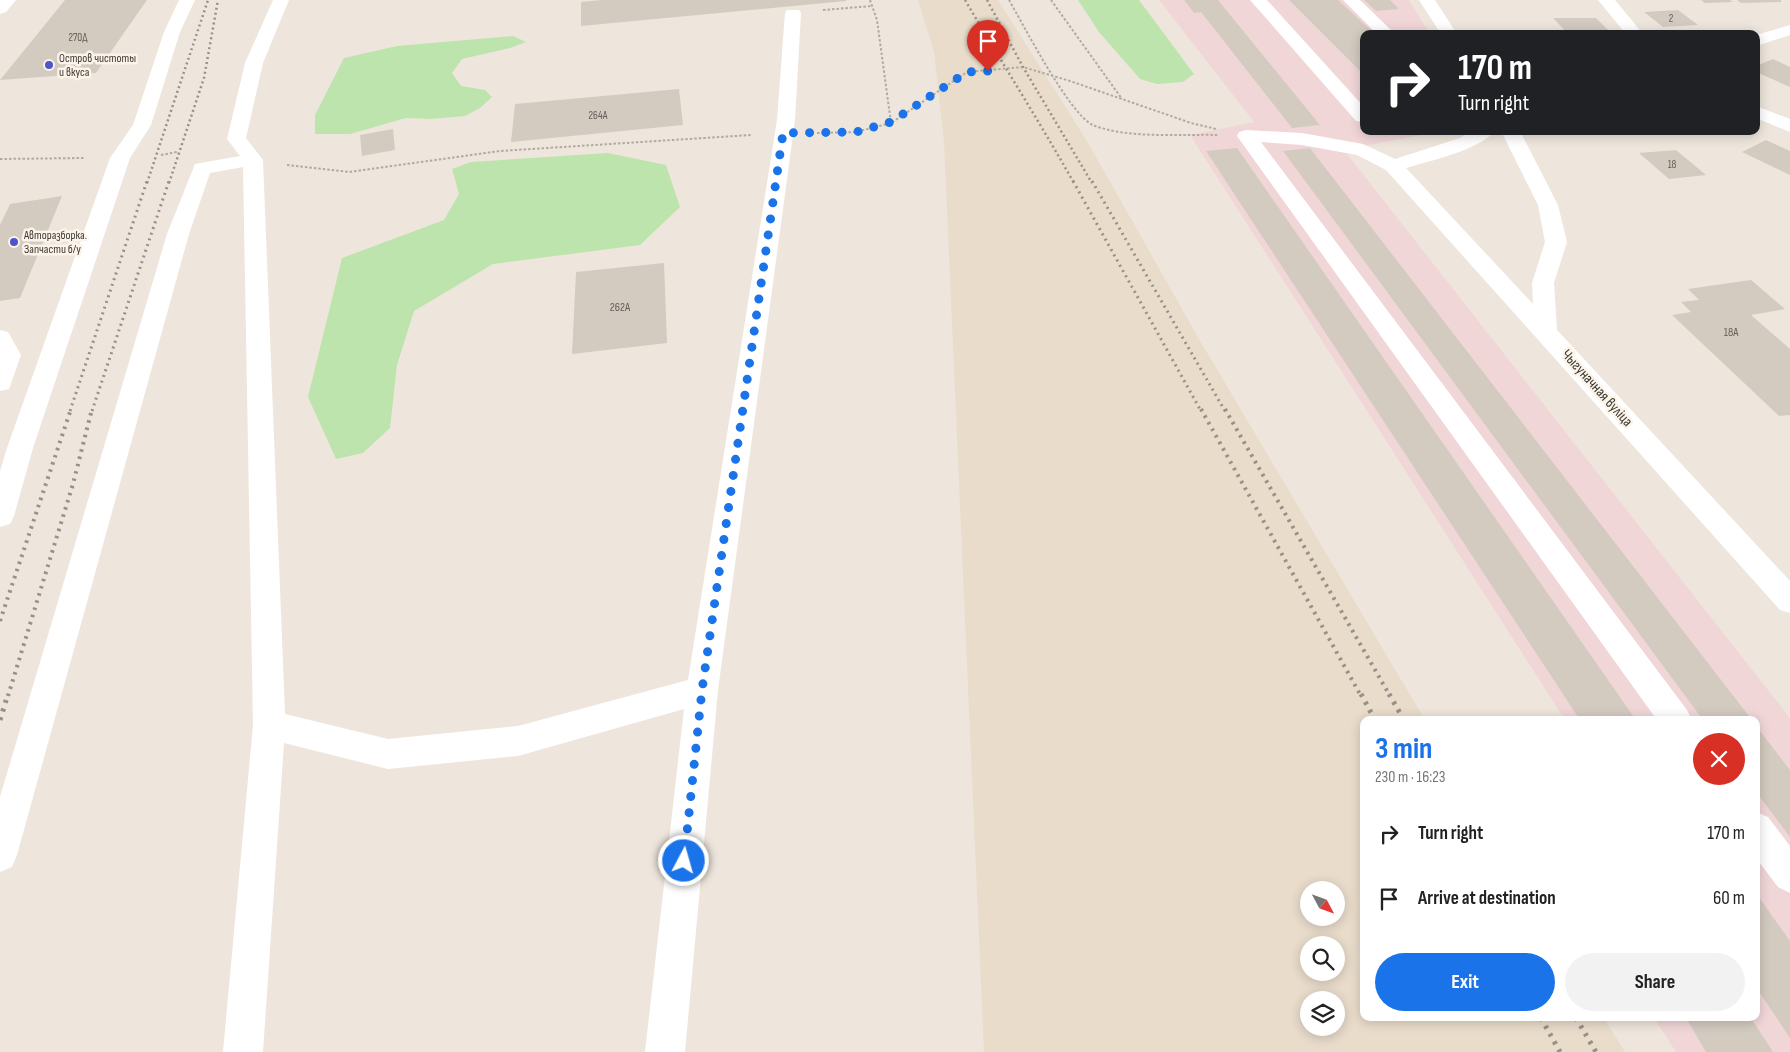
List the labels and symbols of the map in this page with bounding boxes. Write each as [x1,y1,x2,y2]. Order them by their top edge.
house number: 2 [1669,12,1674,25]
pin [967,20,1009,71]
house number: 270Д [68,31,88,44]
place label: Остров чистоты и вкуса [59,51,136,80]
marker: Остров чистоты и вкуса [43,59,55,71]
house number: 264А [589,109,608,122]
house number: 18 [1668,158,1677,171]
place label: Авторазборка. Запчасти б/у [23,228,87,257]
marker: Авторазборка. Запчасти б/у [8,236,20,248]
house number: 262А [610,300,631,315]
house number: 18А [1724,325,1739,340]
street label: Чыгуначная вуліца [1557,345,1637,431]
position arrow [657,834,709,886]
north arrow [1300,881,1345,926]

